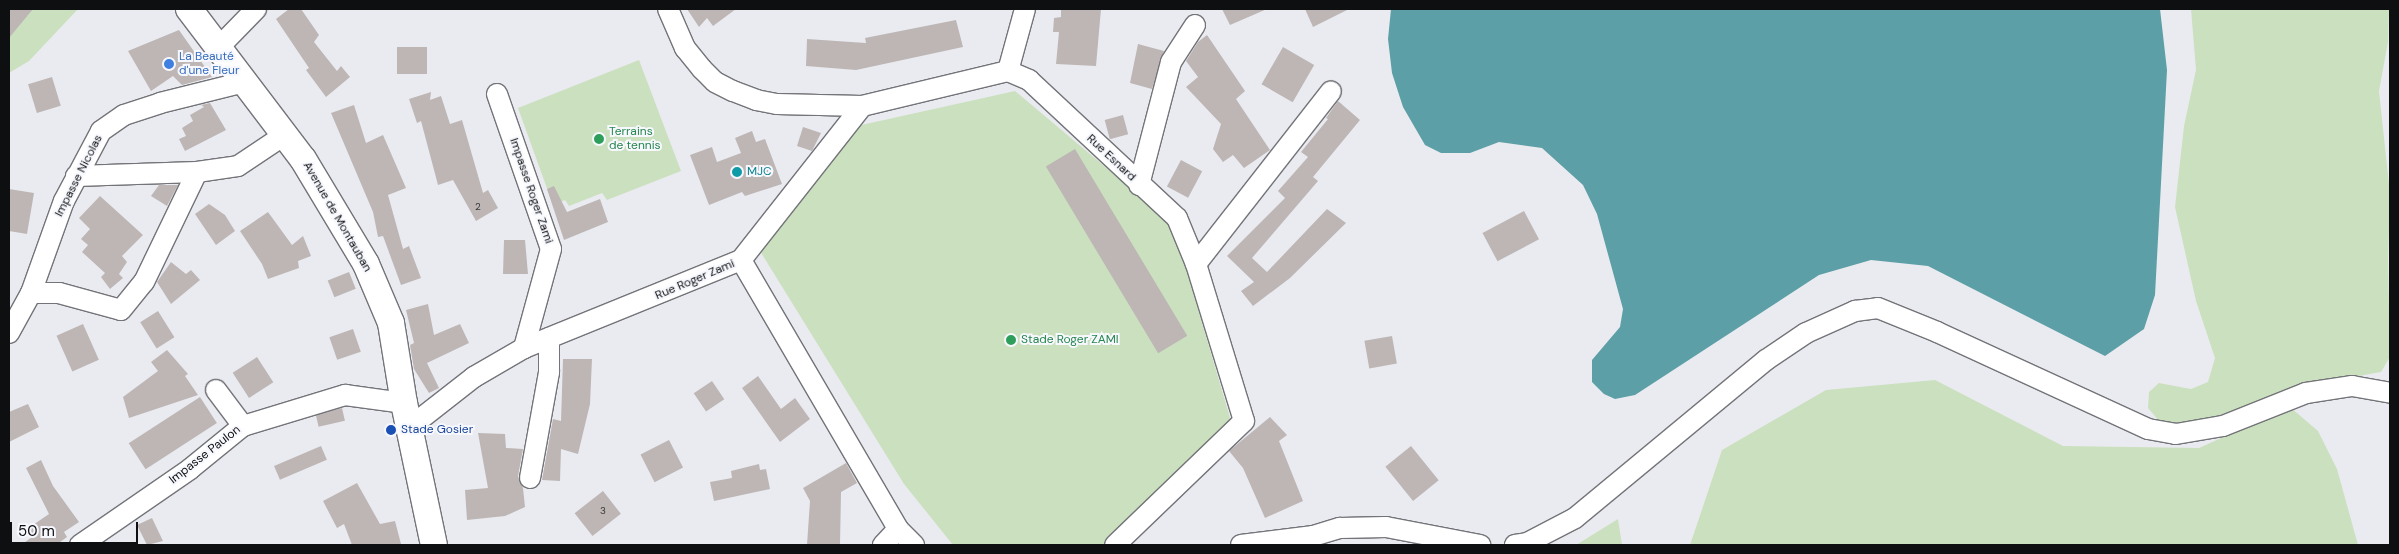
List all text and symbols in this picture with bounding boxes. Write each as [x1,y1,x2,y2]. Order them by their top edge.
place label: La Beauté d'une Fleur [179,50,239,78]
marker: La Beauté d'une Fleur [163,58,175,70]
place label: Terrains de tennis [609,125,661,153]
street label: Rue Esnard [1083,132,1139,184]
street label: Impasse Nicolas [52,133,106,219]
marker: Terrains de tennis [593,133,605,145]
street label: Impasse Roger Zami [506,136,556,246]
street label: Avenue de Montauban [300,159,374,275]
place label: MJC [747,165,772,179]
marker: MJC [731,166,743,178]
house number: 2 [475,201,481,213]
street label: Rue Roger Zami [653,257,737,303]
place label: Stade Roger ZAMI [1021,333,1119,347]
marker: Stade Roger ZAMI [1005,334,1017,346]
street label: Impasse Paulon [167,423,243,487]
place label: Stade Gosier [401,423,473,437]
marker: Stade Gosier [385,424,397,436]
house number: 3 [600,505,606,517]
scale bar [12,512,140,544]
text: 50 m [18,521,55,541]

